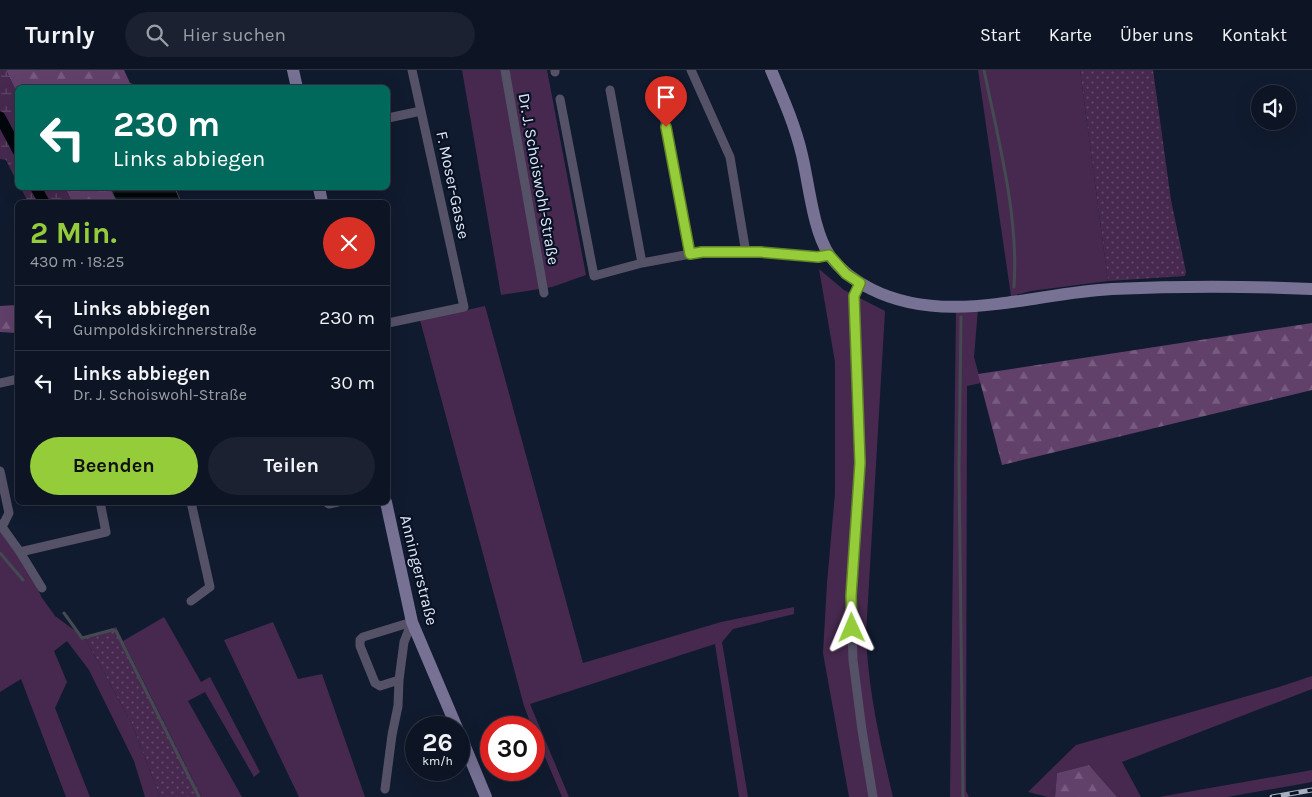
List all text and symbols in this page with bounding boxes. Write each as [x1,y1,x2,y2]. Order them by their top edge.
search box [125,12,475,57]
text: Turnly [25,21,95,49]
icon: search [143,21,171,49]
text: Hier suchen [183,24,286,46]
text: Start [980,24,1021,46]
text: Karte [1049,24,1092,46]
text: Über uns [1120,24,1194,46]
text: Kontakt [1222,24,1287,46]
pin [645,76,687,127]
icon: arrive [652,83,680,111]
map controls [1251,85,1296,130]
button: sound [1251,85,1296,130]
street label: Dr. J. Schoiswohl-Straße [515,92,563,266]
text: 230 m [113,104,220,145]
icon: left [30,105,95,170]
street label: F. Moser-Gasse [432,129,474,241]
text: Links abbiegen [113,146,265,172]
text: 2 Min. [30,215,117,251]
button: close [323,217,375,269]
text: 430 m · 18:25 [30,252,124,271]
text: Links abbiegen [73,298,210,320]
icon: left [30,304,58,332]
text: 230 m [319,307,375,329]
text: Gumpoldskirchnerstraße [73,320,257,339]
text: Links abbiegen [73,363,210,385]
icon: left [30,369,58,397]
text: 30 m [330,372,375,394]
text: Dr. J. Schoiswohl-Straße [73,385,247,404]
button: Beenden [30,437,198,495]
button: Teilen [208,437,375,495]
street label: Anningerstraße [396,513,442,627]
position arrow [825,601,877,653]
speed limit sign: 30 [480,716,545,781]
text: 26 [422,728,453,757]
text: km/h [422,754,453,768]

